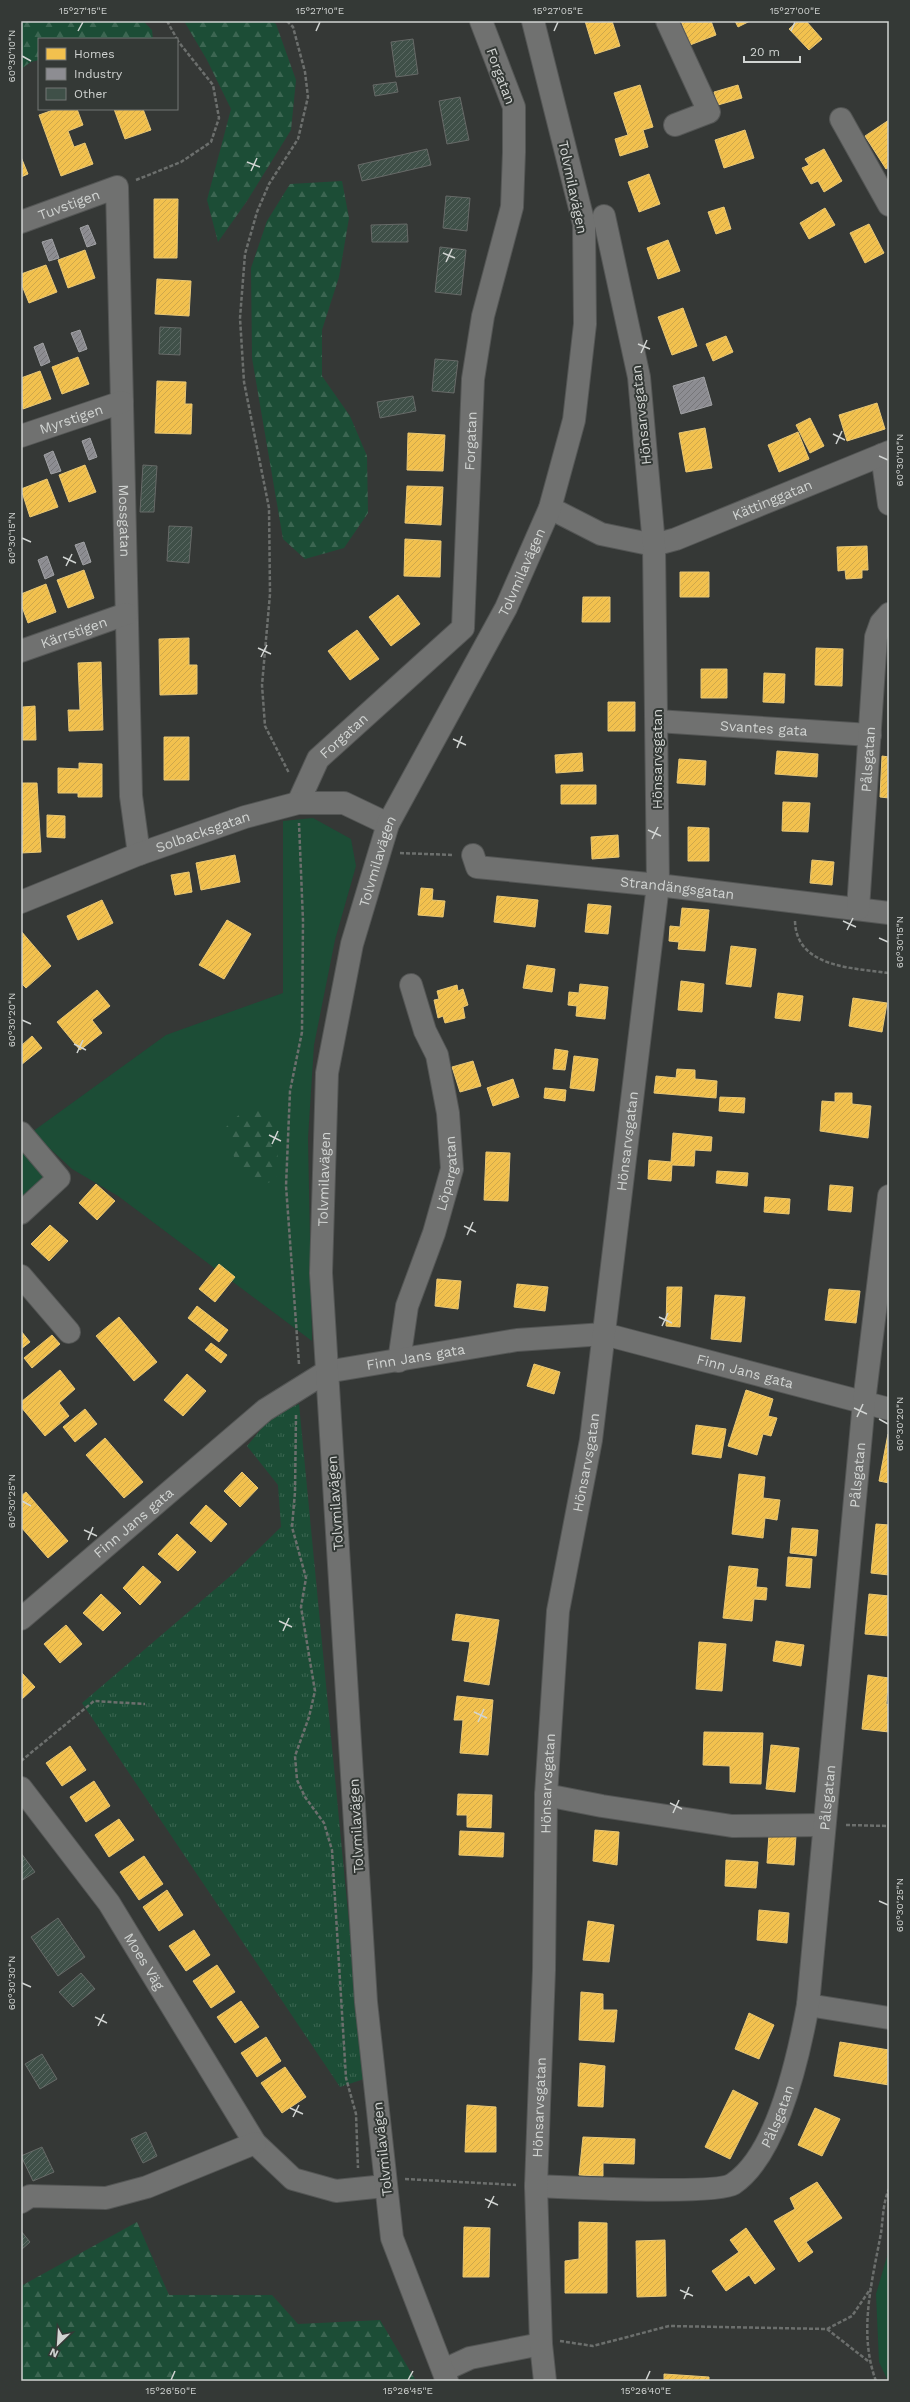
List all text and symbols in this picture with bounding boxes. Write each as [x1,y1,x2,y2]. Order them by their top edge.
text: 15°27'15"E [59,5,107,16]
text: 15°27'10"E [296,5,344,16]
text: 15°27'05"E [533,5,583,16]
text: 15°27'00"E [770,5,820,16]
text: 60°30'10"N [6,30,17,82]
legend [38,38,178,110]
scale bar [744,38,800,64]
street label: Forgatan [483,45,519,107]
text: 20 m [750,45,780,59]
text: Homes [74,47,115,61]
text: Industry [74,67,123,81]
text: Other [74,87,107,101]
street label: Tolvmilavägen [555,139,591,235]
street label: Tuvstigen [36,186,102,223]
street label: Hönsarvsgatan [628,364,654,466]
street label: Myrstigen [37,401,105,437]
street label: Forgatan [461,411,480,471]
text: 60°30'10"N [894,434,905,486]
street label: Kättinggatan [730,476,814,523]
street label: Mossgatan [116,484,134,557]
text: 60°30'15"N [6,512,17,564]
street label: Tolvmilavägen [495,526,548,619]
street label: Kärrstigen [38,613,109,651]
street label: Hönsarvsgatan [649,709,665,809]
street label: Forgatan [316,710,371,762]
street label: Svantes gata [720,717,808,739]
street label: Pålsgatan [858,726,878,793]
street label: Solbacksgatan [153,808,252,856]
street label: Tolvmilavägen [356,813,399,909]
street label: Strandängsgatan [619,873,735,902]
text: 60°30'15"N [894,916,905,968]
text: 60°30'20"N [6,993,17,1047]
street label: Hönsarvsgatan [613,1090,641,1192]
street label: Tolvmilavägen [314,1131,333,1227]
street label: Löpargatan [433,1135,461,1213]
street label: Finn Jans gata [365,1341,466,1373]
street label: Finn Jans gata [695,1351,795,1392]
text: 60°30'20"N [894,1397,905,1451]
street label: Hönsarvsgatan [569,1412,602,1513]
street label: Pålsgatan [846,1441,868,1508]
street label: Tolvmilavägen [324,1455,346,1551]
text: 60°30'25"N [6,1474,17,1528]
street label: Finn Jans gata [90,1484,176,1561]
street label: Hönsarvsgatan [538,1733,558,1834]
street label: Pålsgatan [816,1764,838,1831]
street label: Tolvmilavägen [346,1778,366,1874]
text: 60°30'25"N [894,1878,905,1932]
street label: Moes Väg [121,1930,168,1993]
text: 60°30'30"N [6,1956,17,2010]
street label: Hönsarvsgatan [529,2057,549,2158]
street label: Pålsgatan [758,2083,797,2150]
street label: Tolvmilavägen [369,2101,395,2197]
north arrow [38,2324,78,2364]
text: N [48,2345,60,2360]
text: 15°26'50"E [145,2385,197,2396]
text: 15°26'45"E [383,2385,433,2396]
text: 15°26'40"E [621,2385,671,2396]

